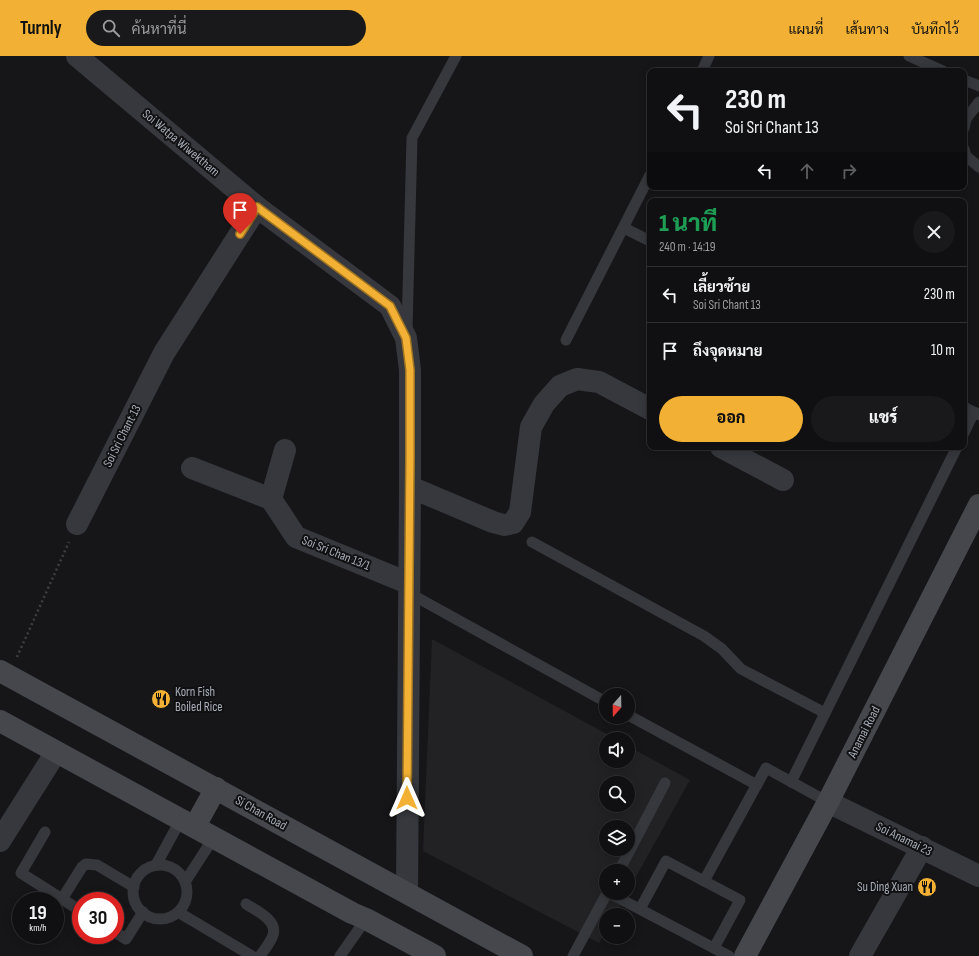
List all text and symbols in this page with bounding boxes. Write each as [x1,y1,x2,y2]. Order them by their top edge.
search box [86,10,366,46]
text: Turnly [20,17,62,40]
icon: search [100,17,122,39]
text: ค้นหาที่นี่ [132,20,186,39]
text: แผนที่ [788,21,823,38]
text: เส้นทาง [845,21,889,38]
text: บันทึกไว้ [911,21,959,38]
text: 230 m [725,83,786,116]
icon: left [659,84,711,136]
street label: Soi Watpa Wiwektham [139,106,223,180]
text: Soi Sri Chant 13 [725,117,819,138]
icon: left [754,160,776,182]
icon: ahead [796,160,818,182]
icon: right [838,160,860,182]
pin [223,193,257,234]
icon: arrive [229,199,251,221]
text: 1 นาที [659,209,717,238]
button: close [913,211,955,253]
text: 240 m · 14:19 [659,239,715,255]
text: เลี้ยวซ้าย [693,278,750,297]
icon: left [659,284,681,306]
text: 230 m [924,285,955,304]
text: Soi Sri Chant 13 [693,297,761,313]
icon: arrive [659,340,681,362]
text: 10 m [931,341,955,360]
text: ถึงจุดหมาย [693,342,763,361]
button: ออก [659,396,803,442]
button: แชร์ [811,396,955,442]
street label: Soi Sri Chant 13 [99,402,145,470]
street label: Soi Sri Chan 13/1 [300,532,373,574]
place label: Korn Fish Boiled Rice [175,684,223,715]
restaurant icon: Korn Fish Boiled Rice [150,688,172,710]
north arrow [599,688,635,724]
map controls [599,688,635,944]
street label: Anamai Road [844,703,884,761]
button: sound [599,732,635,768]
button: search [599,776,635,812]
position arrow [386,777,428,819]
street label: Si Chan Road [233,792,289,834]
street label: Soi Anamai 23 [873,819,935,859]
button: layers [599,820,635,856]
button: + [599,864,635,900]
restaurant icon: Su Ding Xuan [916,876,938,898]
place label: Su Ding Xuan [857,879,913,895]
speed limit sign: 30 [72,892,124,944]
text: 19 [29,901,47,925]
button: − [599,908,635,944]
text: km/h [29,922,47,934]

